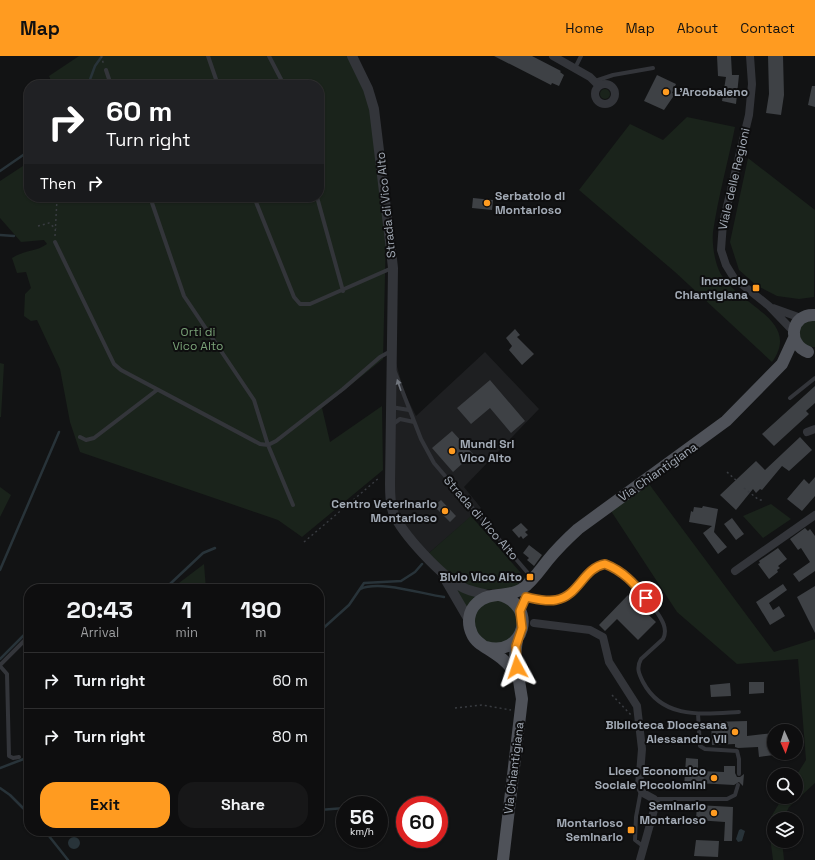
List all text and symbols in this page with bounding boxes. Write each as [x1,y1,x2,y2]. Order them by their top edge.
text: Map [20,16,60,41]
text: Home [565,19,603,37]
text: Map [625,19,655,37]
text: About [677,19,718,37]
text: Contact [740,19,795,37]
place label: L'Arcobaleno [674,84,748,100]
marker: L'Arcobaleno [661,87,671,97]
text: 60 m [106,93,172,129]
icon: right [40,96,92,148]
street label: Viale delle Regioni [714,126,754,232]
text: Turn right [106,128,190,151]
street label: Strada di Vico Alto [372,151,400,259]
icon: right [84,172,106,194]
text: Then [40,174,76,193]
place label: Serbatoio di Montarioso [495,188,565,218]
marker: Serbatoio di Montarioso [482,198,492,208]
place label: Incrocio Chiantigiana [675,273,748,303]
marker: Incrocio Chiantigiana [751,283,761,293]
park label: Orti di Vico Alto [172,324,224,354]
one-way arrow [396,379,402,391]
place label: Mundi Srl Vico Alto [460,436,514,466]
street label: Via Chiantigiana [615,439,701,505]
marker: Mundi Srl Vico Alto [447,446,457,456]
street label: Strada di Vico Alto [440,473,522,563]
place label: Centro Veterinario Montarioso [331,496,437,526]
marker: Centro Veterinario Montarioso [440,506,450,516]
place label: Bivio Vico Alto [440,569,522,585]
marker: Bivio Vico Alto [525,572,535,582]
pin [629,581,663,615]
icon: arrive [635,587,657,609]
text: 20:43 [66,594,133,625]
text: 1 [181,594,192,625]
text: 190 [240,594,282,625]
text: Arrival [80,624,119,641]
text: min [176,624,198,641]
text: m [255,624,267,641]
position arrow [496,646,538,688]
icon: right [40,670,62,692]
text: Turn right [74,671,145,690]
text: 60 m [272,671,308,690]
place label: Biblioteca Diocesana Alessandro VII [605,717,727,747]
street label: Via Chiantigiana [500,721,528,815]
north arrow [767,724,803,760]
map controls [767,724,803,848]
icon: right [40,726,62,748]
text: Turn right [74,727,145,746]
text: 80 m [272,727,308,746]
marker: Biblioteca Diocesana Alessandro VII [730,727,740,737]
place label: Liceo Economico Sociale Piccolomini [595,763,706,793]
button: search [767,768,803,804]
marker: Liceo Economico Sociale Piccolomini [709,773,719,783]
button: Exit [40,782,170,828]
button: Share [178,782,308,828]
speed limit sign: 60 [396,796,448,848]
place label: Seminario Montarioso [640,798,706,828]
text: 56 [350,804,374,830]
marker: Seminario Montarioso [709,808,719,818]
button: layers [767,812,803,848]
place label: Montarioso Seminario [557,815,623,845]
text: km/h [350,825,374,838]
marker: Montarioso Seminario [626,825,636,835]

